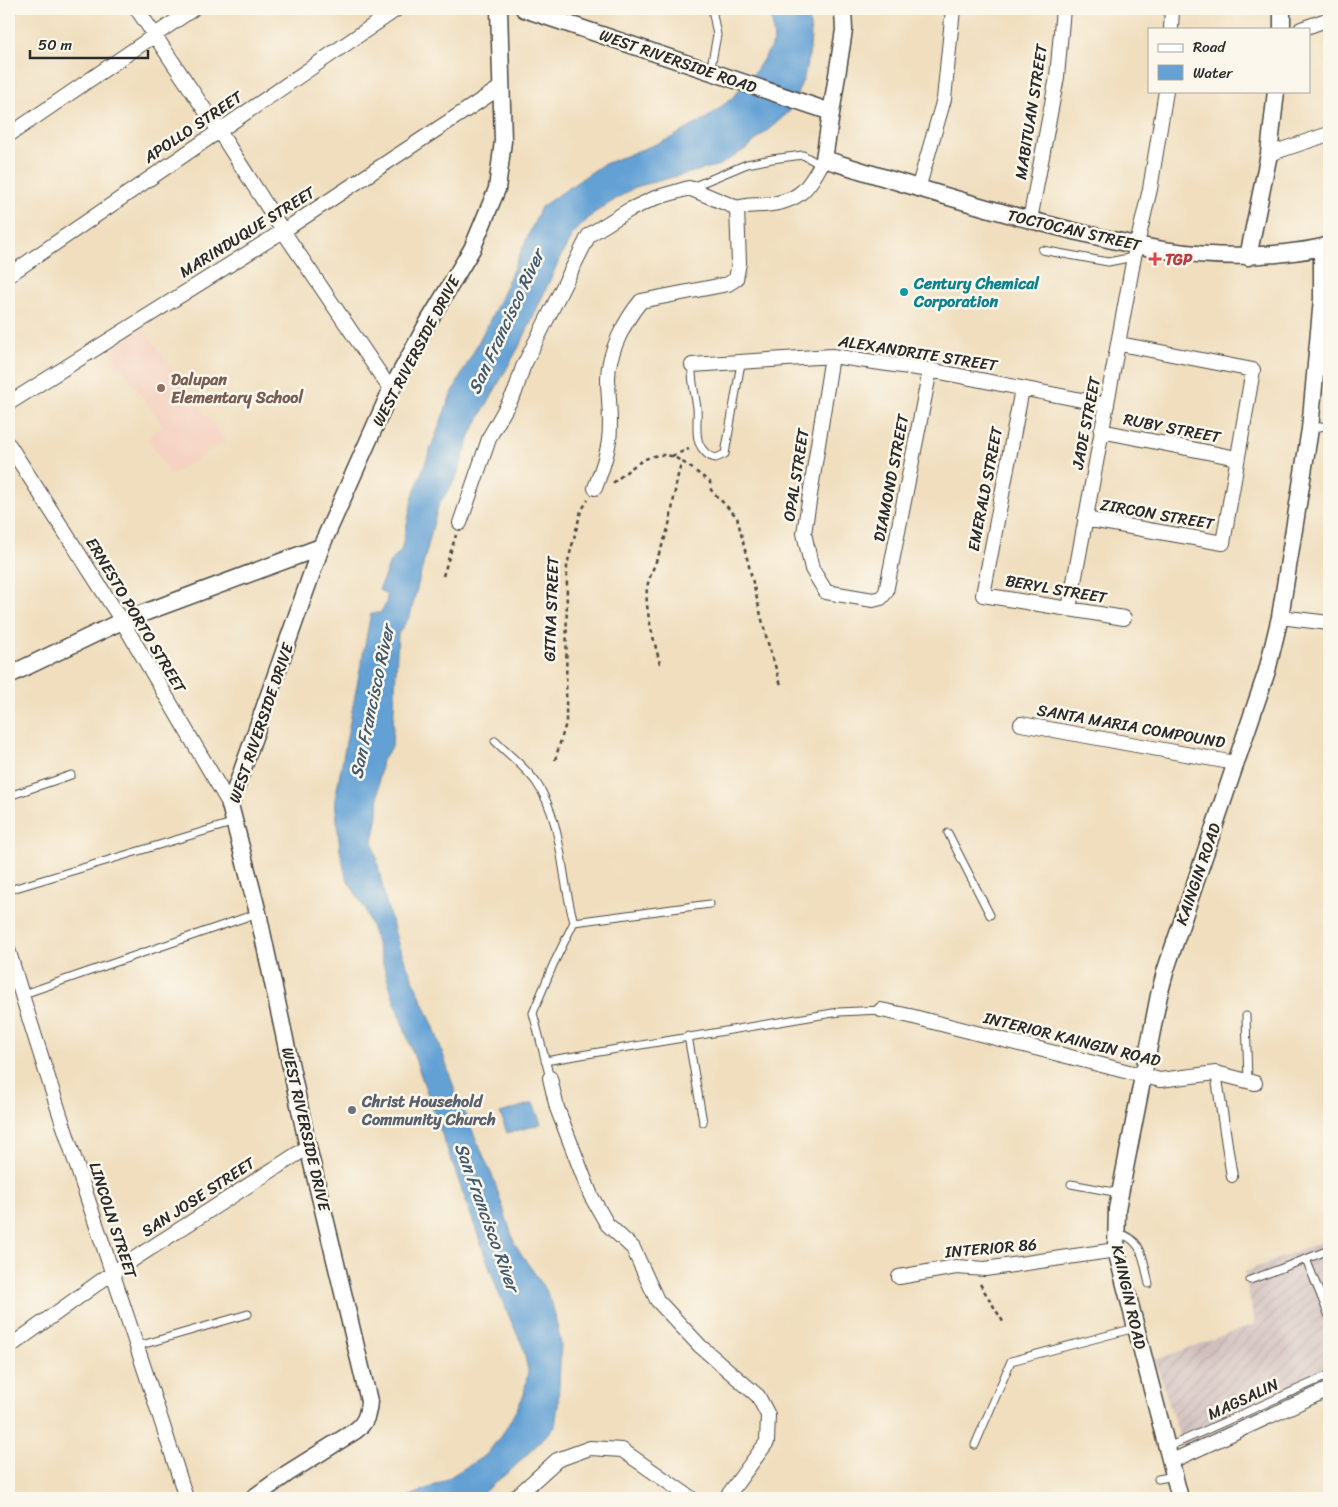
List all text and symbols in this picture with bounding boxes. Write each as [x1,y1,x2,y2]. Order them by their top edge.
street label: WEST RIVERSIDE ROAD [595,20,761,102]
scale bar [30,28,148,60]
legend [1148,28,1310,92]
text: 50 m [38,32,73,58]
text: Road [1193,34,1226,60]
street label: MABITUAN STREET [1006,41,1056,182]
text: Water [1193,60,1233,86]
street label: APOLLO STREET [137,82,250,172]
street label: MARINDUQUE STREET [173,178,322,286]
street label: TOCTOCAN STREET [1004,201,1145,260]
water label: San Francisco River [459,241,555,399]
place label: TGP [1165,245,1193,274]
marker: TGP [1149,253,1161,265]
street label: WEST RIVERSIDE DRIVE [364,269,469,432]
place label: Century Chemical Corporation [913,269,1040,316]
marker: Century Chemical Corporation [898,286,910,298]
street label: ALEXANDRITE STREET [836,326,1001,380]
place label: Dalupan Elementary School [171,365,304,412]
street label: JADE STREET [1063,373,1109,473]
marker: Dalupan Elementary School [155,382,167,394]
street label: RUBY STREET [1121,404,1224,452]
street label: DIAMOND STREET [864,410,918,544]
street label: EMERALD STREET [959,423,1012,554]
street label: OPAL STREET [774,426,818,523]
street label: ZIRCON STREET [1098,490,1217,538]
street label: ERNESTO PORTO STREET [78,532,195,700]
street label: GITNA STREET [535,555,567,662]
street label: BERYL STREET [1003,566,1110,612]
water label: San Francisco River [340,619,405,782]
street label: WEST RIVERSIDE DRIVE [220,638,302,807]
street label: SANTA MARIA COMPOUND [1035,695,1228,757]
street label: KAINGIN ROAD [1167,818,1229,929]
street label: INTERIOR KAINGIN ROAD [980,1003,1164,1075]
street label: WEST RIVERSIDE DRIVE [273,1044,339,1215]
place label: Christ Household Community Church [361,1087,496,1134]
marker: Christ Household Community Church [346,1104,358,1116]
water label: San Francisco River [445,1138,530,1299]
street label: SAN JOSE STREET [135,1148,262,1245]
street label: LINCOLN STREET [81,1158,146,1283]
street label: INTERIOR 86 [943,1230,1038,1267]
street label: KAINGIN ROAD [1103,1242,1155,1353]
street label: MAGSALIN [1202,1369,1284,1428]

